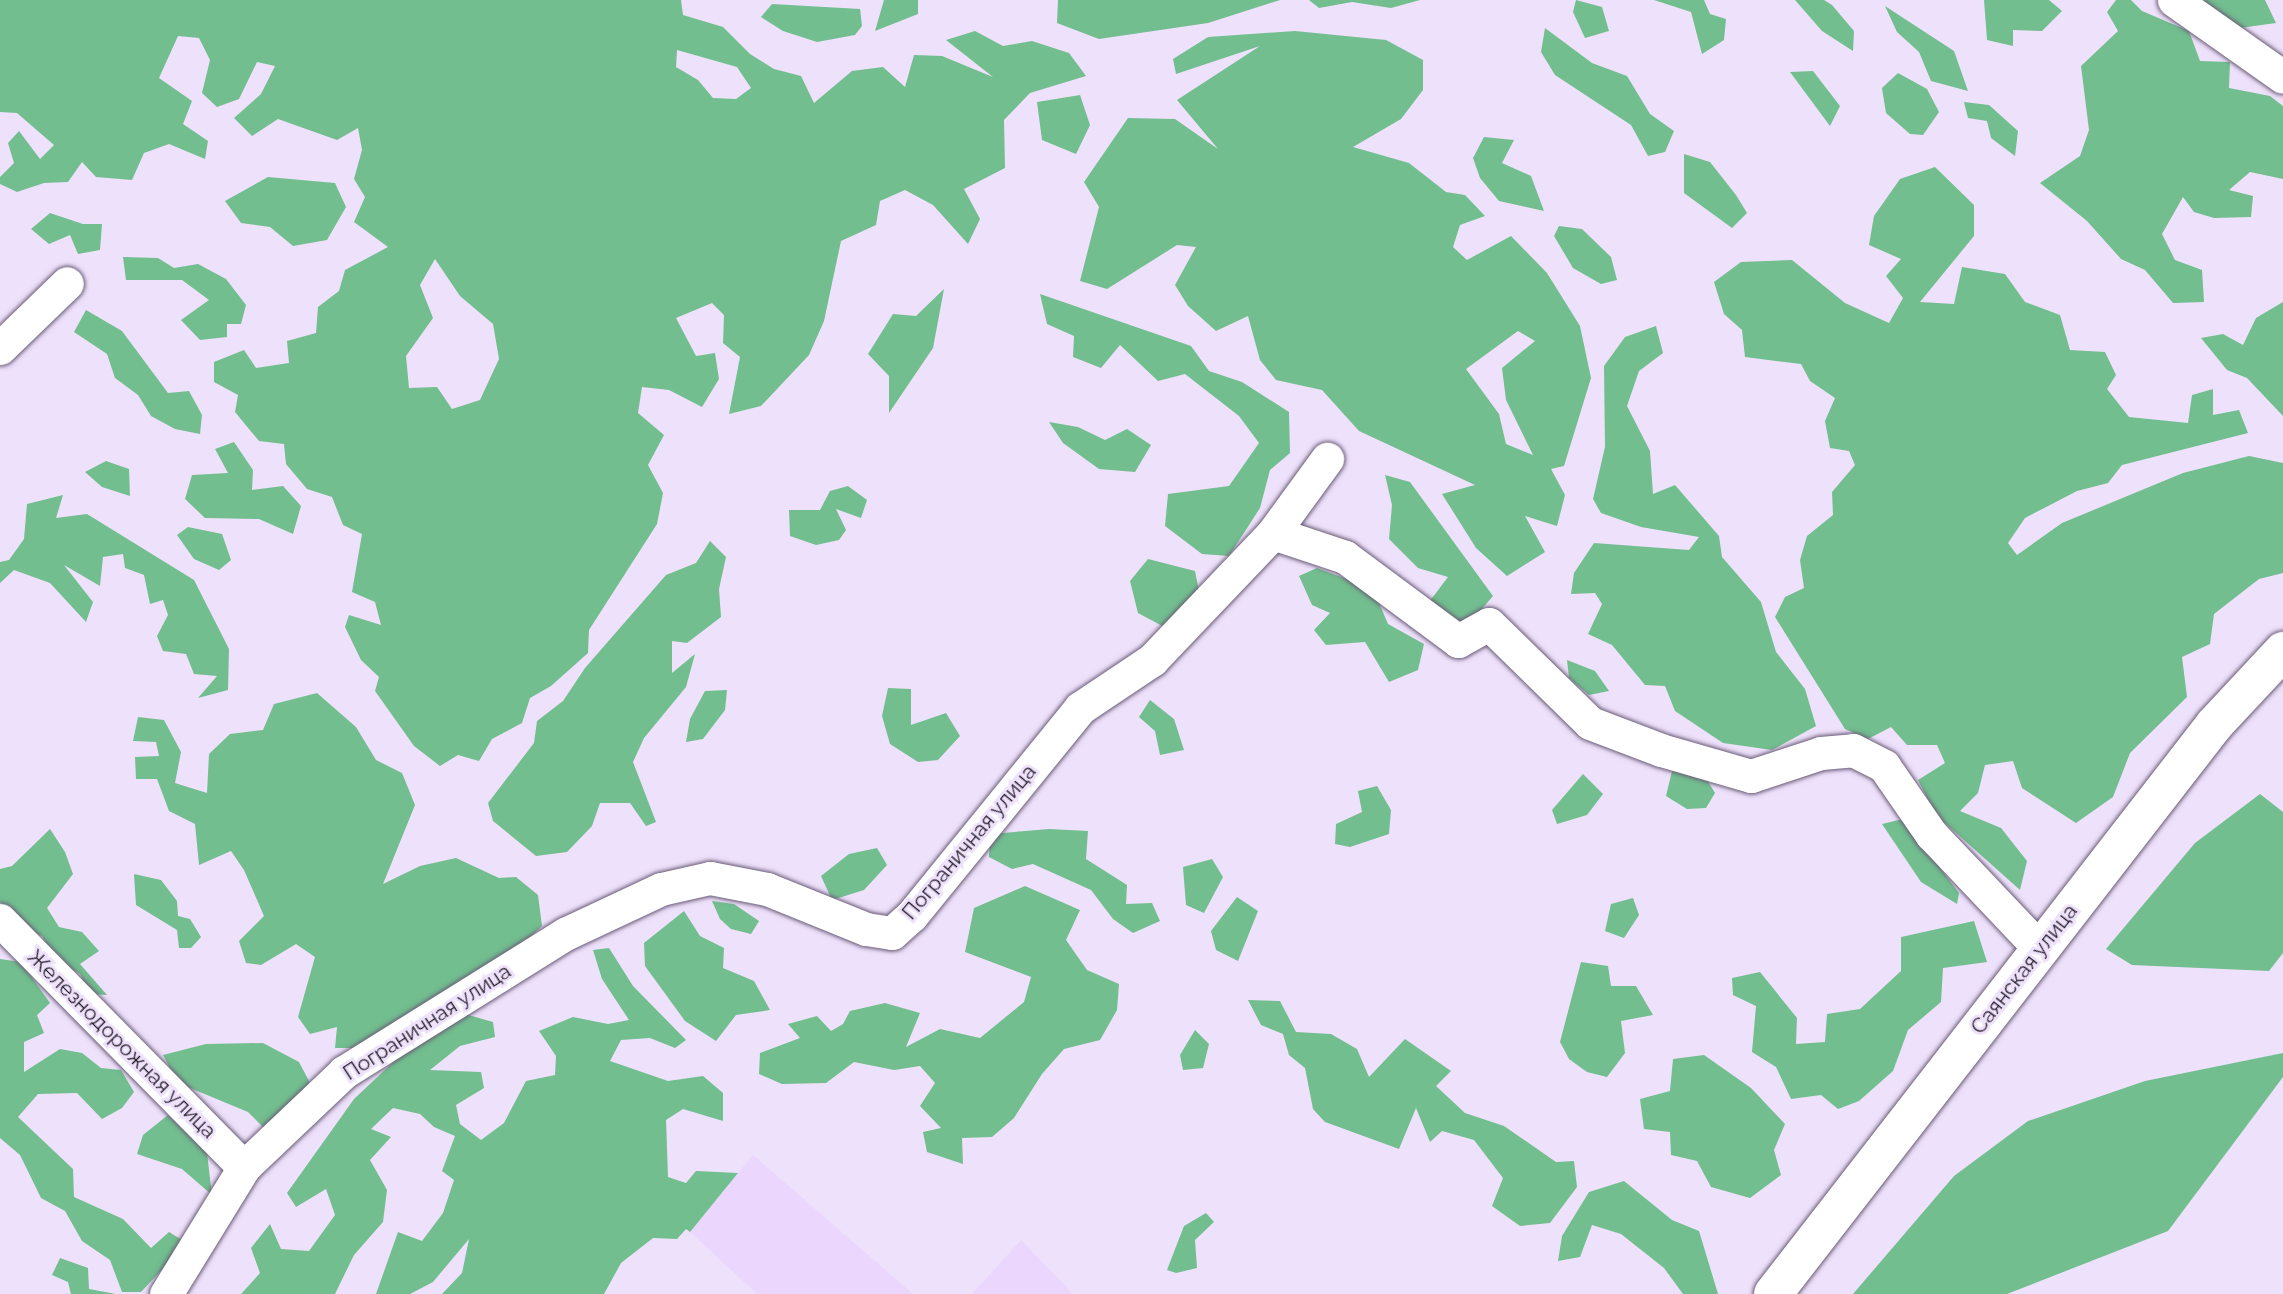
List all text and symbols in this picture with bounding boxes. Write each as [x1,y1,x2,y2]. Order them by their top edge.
street label: Пограничная улица [897,759,1041,925]
street label: Саянская улица [1965,899,2083,1039]
street label: Железнодорожная улица [22,944,222,1144]
street label: Пограничная улица [338,958,516,1086]

